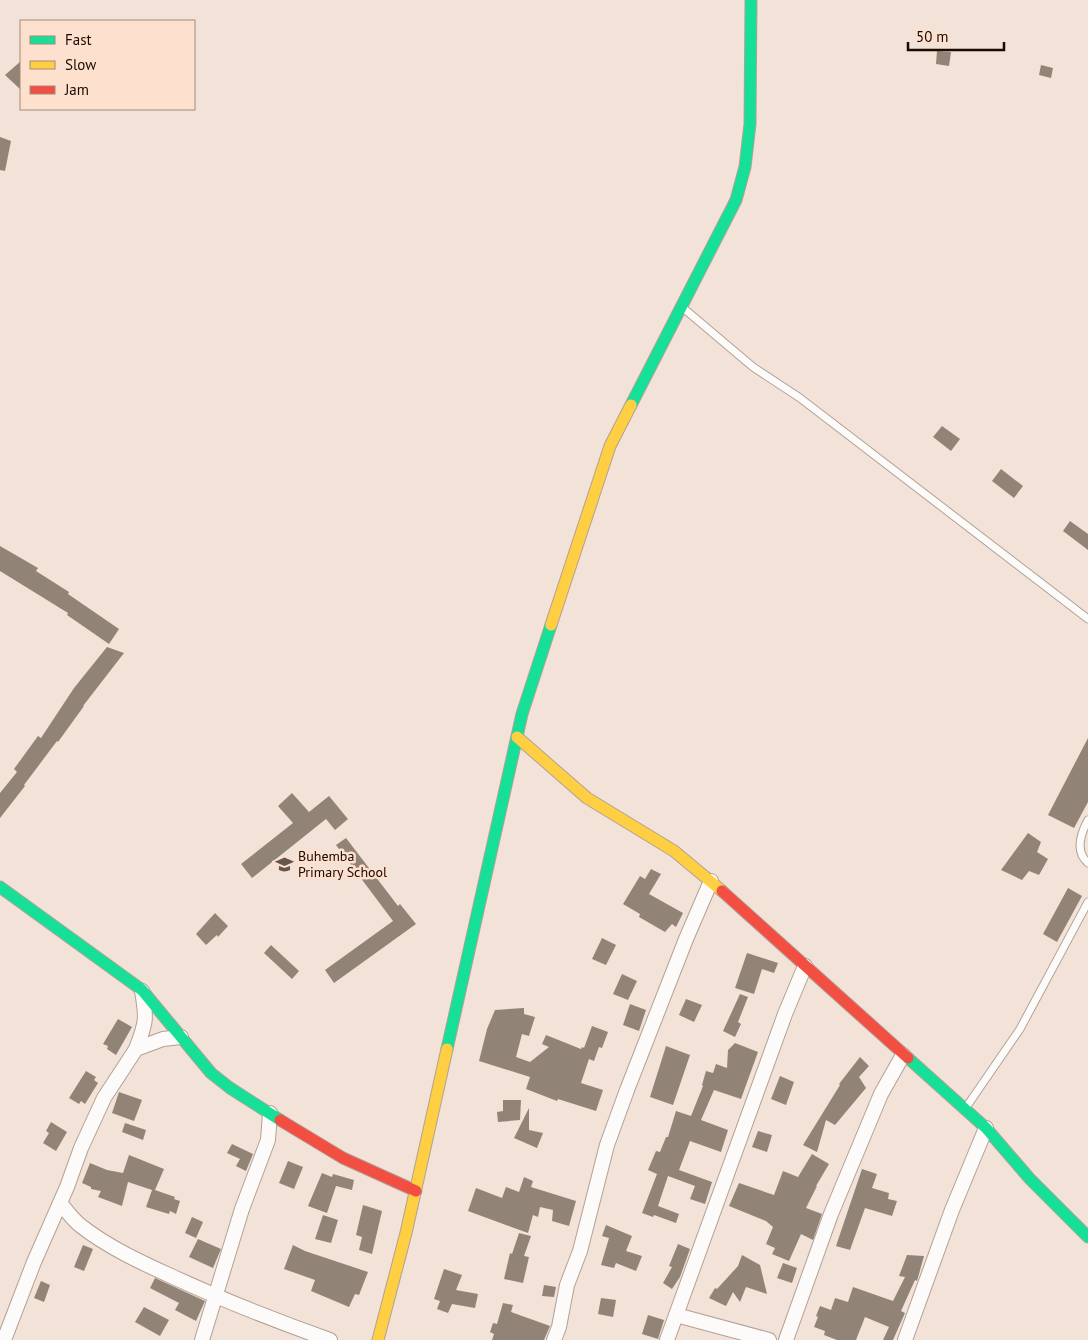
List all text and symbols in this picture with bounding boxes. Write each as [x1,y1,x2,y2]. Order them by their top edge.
legend [20,20,195,110]
scale bar [908,20,1004,52]
text: 50 m [916,27,949,46]
text: Fast [65,30,92,49]
text: Slow [65,55,96,74]
text: Jam [64,80,89,99]
place label: Buhemba Primary School [298,847,387,881]
school or university icon: Buhemba Primary School [274,854,294,874]

